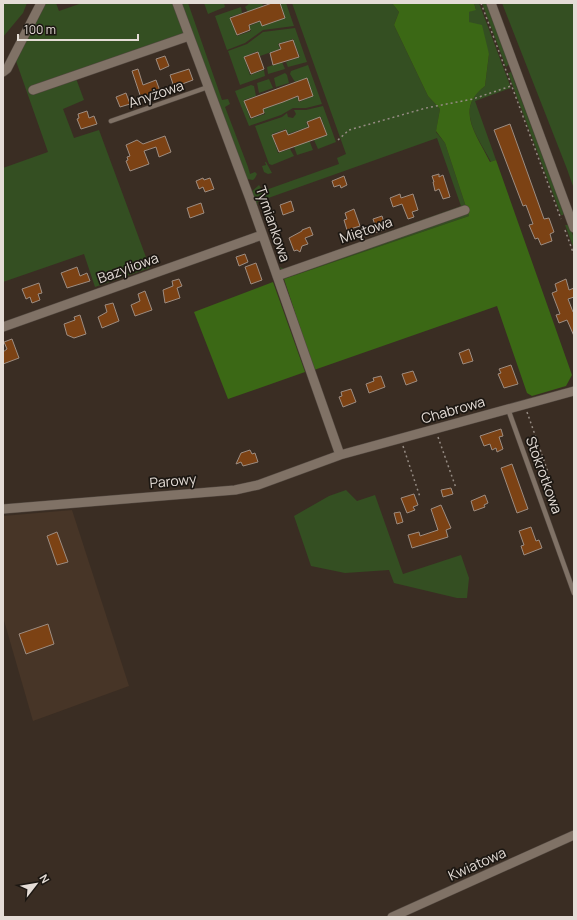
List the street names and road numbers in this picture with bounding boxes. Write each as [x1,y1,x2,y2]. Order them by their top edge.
street label: Anyżowa [126,75,186,112]
street label: Tymiankowa [252,183,295,264]
street label: Miętowa [337,212,395,247]
street label: Bazyliowa [95,248,161,287]
street label: Chabrowa [419,391,487,428]
street label: Stokrotkowa [522,434,567,516]
street label: Parowy [149,469,198,492]
street label: Kwiatowa [445,842,509,885]

